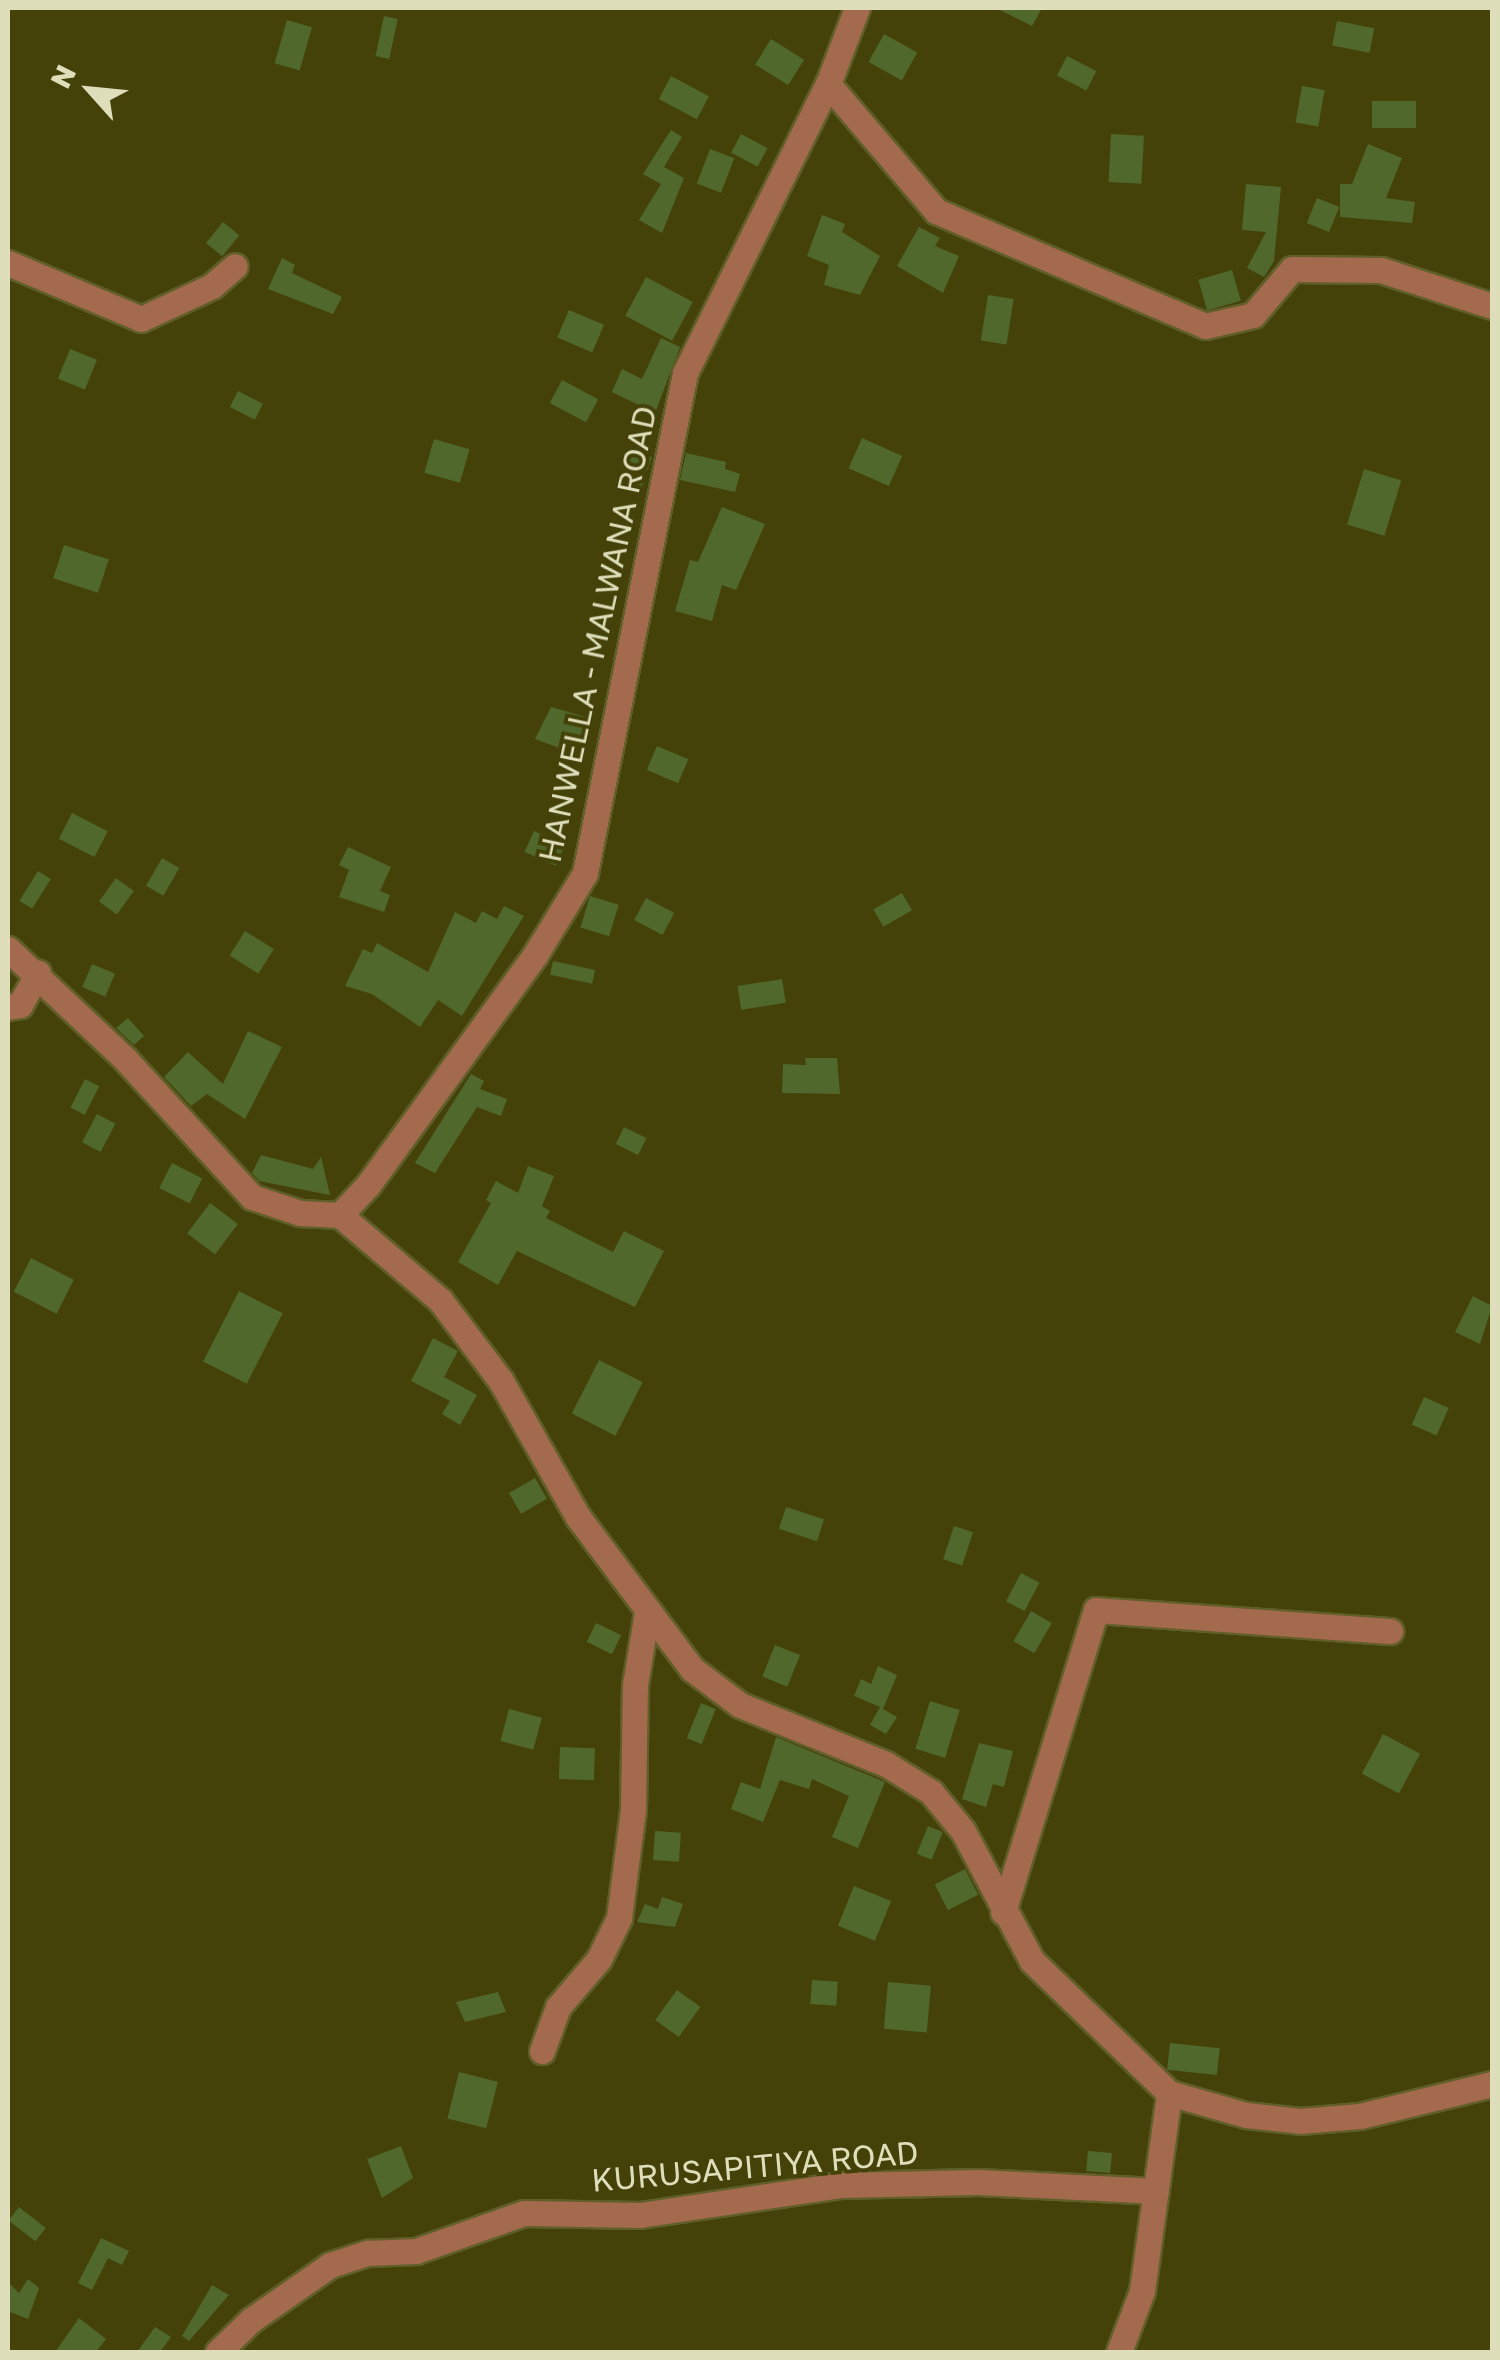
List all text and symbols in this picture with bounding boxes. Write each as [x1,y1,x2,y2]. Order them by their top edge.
north arrow [40,40,140,140]
text: N [43,59,82,93]
street label: HANWELLA - MALWANA ROAD [530,402,664,866]
street label: KURUSAPITIYA ROAD [590,2133,920,2199]

